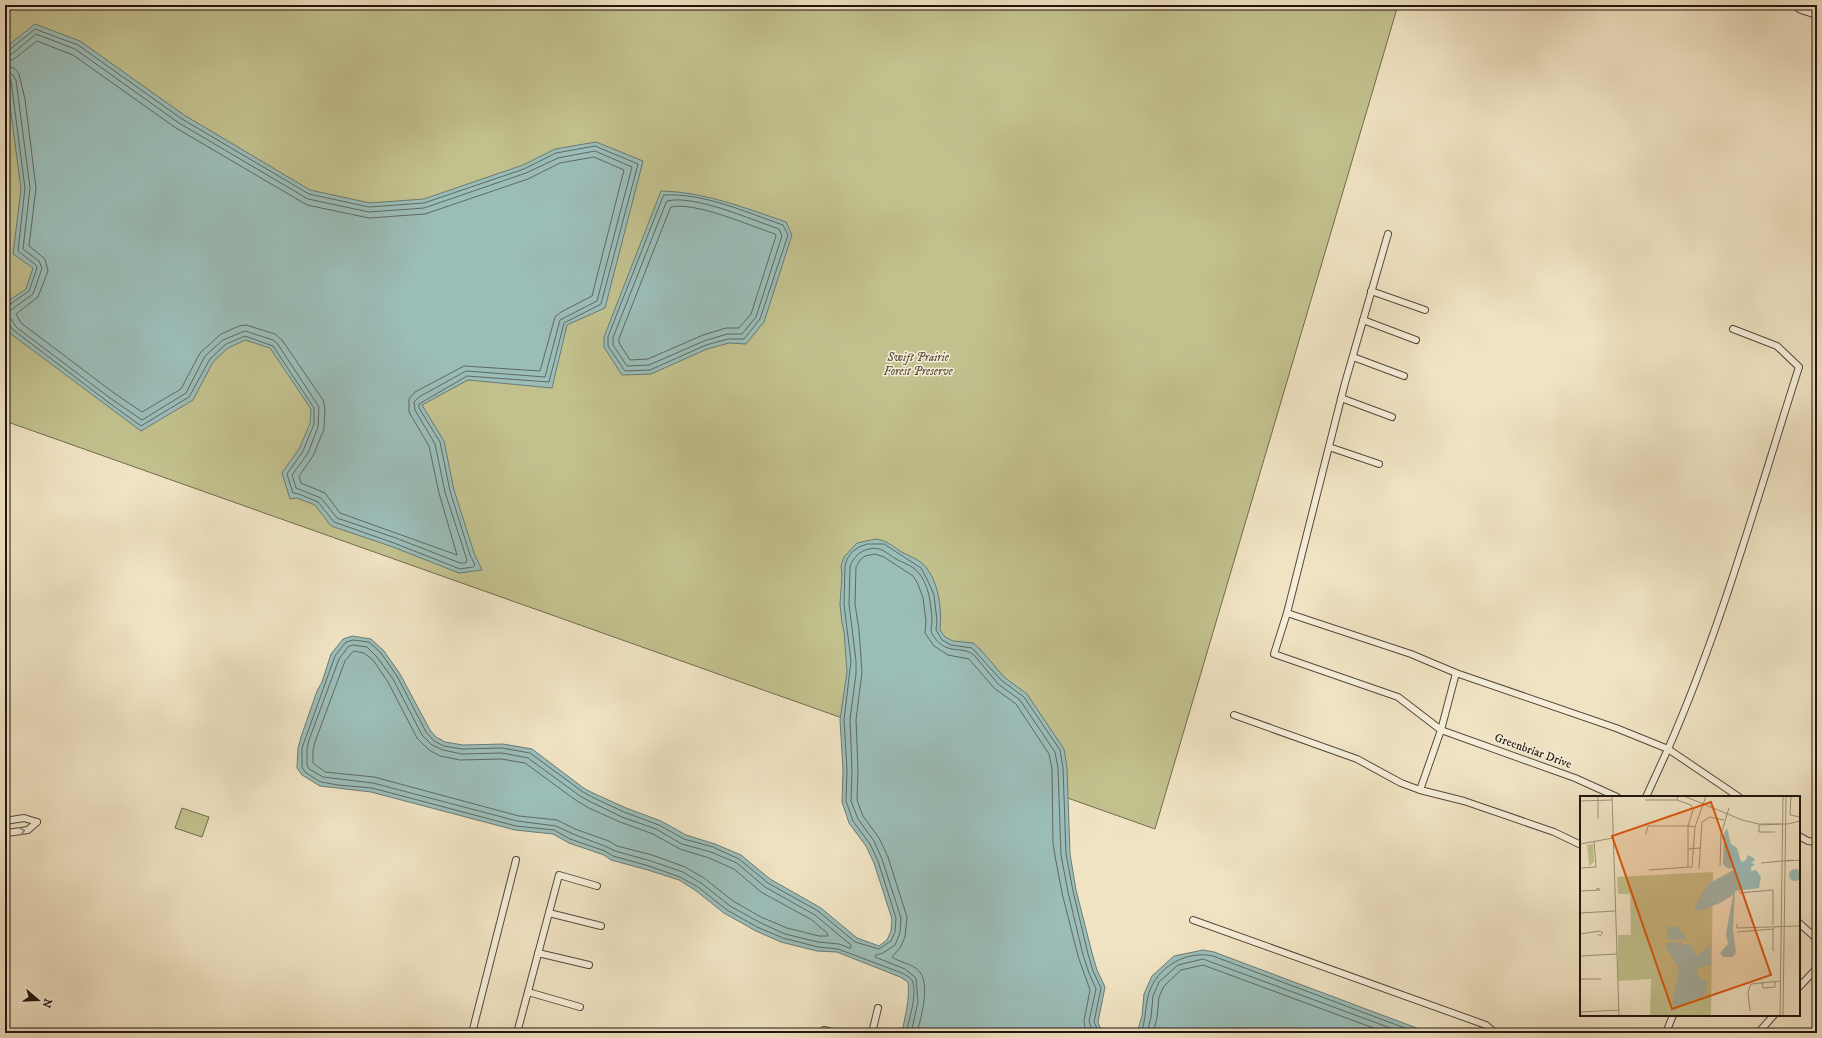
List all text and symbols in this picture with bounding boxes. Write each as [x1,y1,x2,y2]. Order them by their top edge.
park label: Swift Prairie Forest Preserve [883,350,954,379]
street label: Greenbriar Drive [1492,730,1574,772]
inset map [1580,796,1800,1016]
one-way arrow [19,827,25,835]
north arrow [18,980,58,1020]
text: N [38,996,55,1009]

